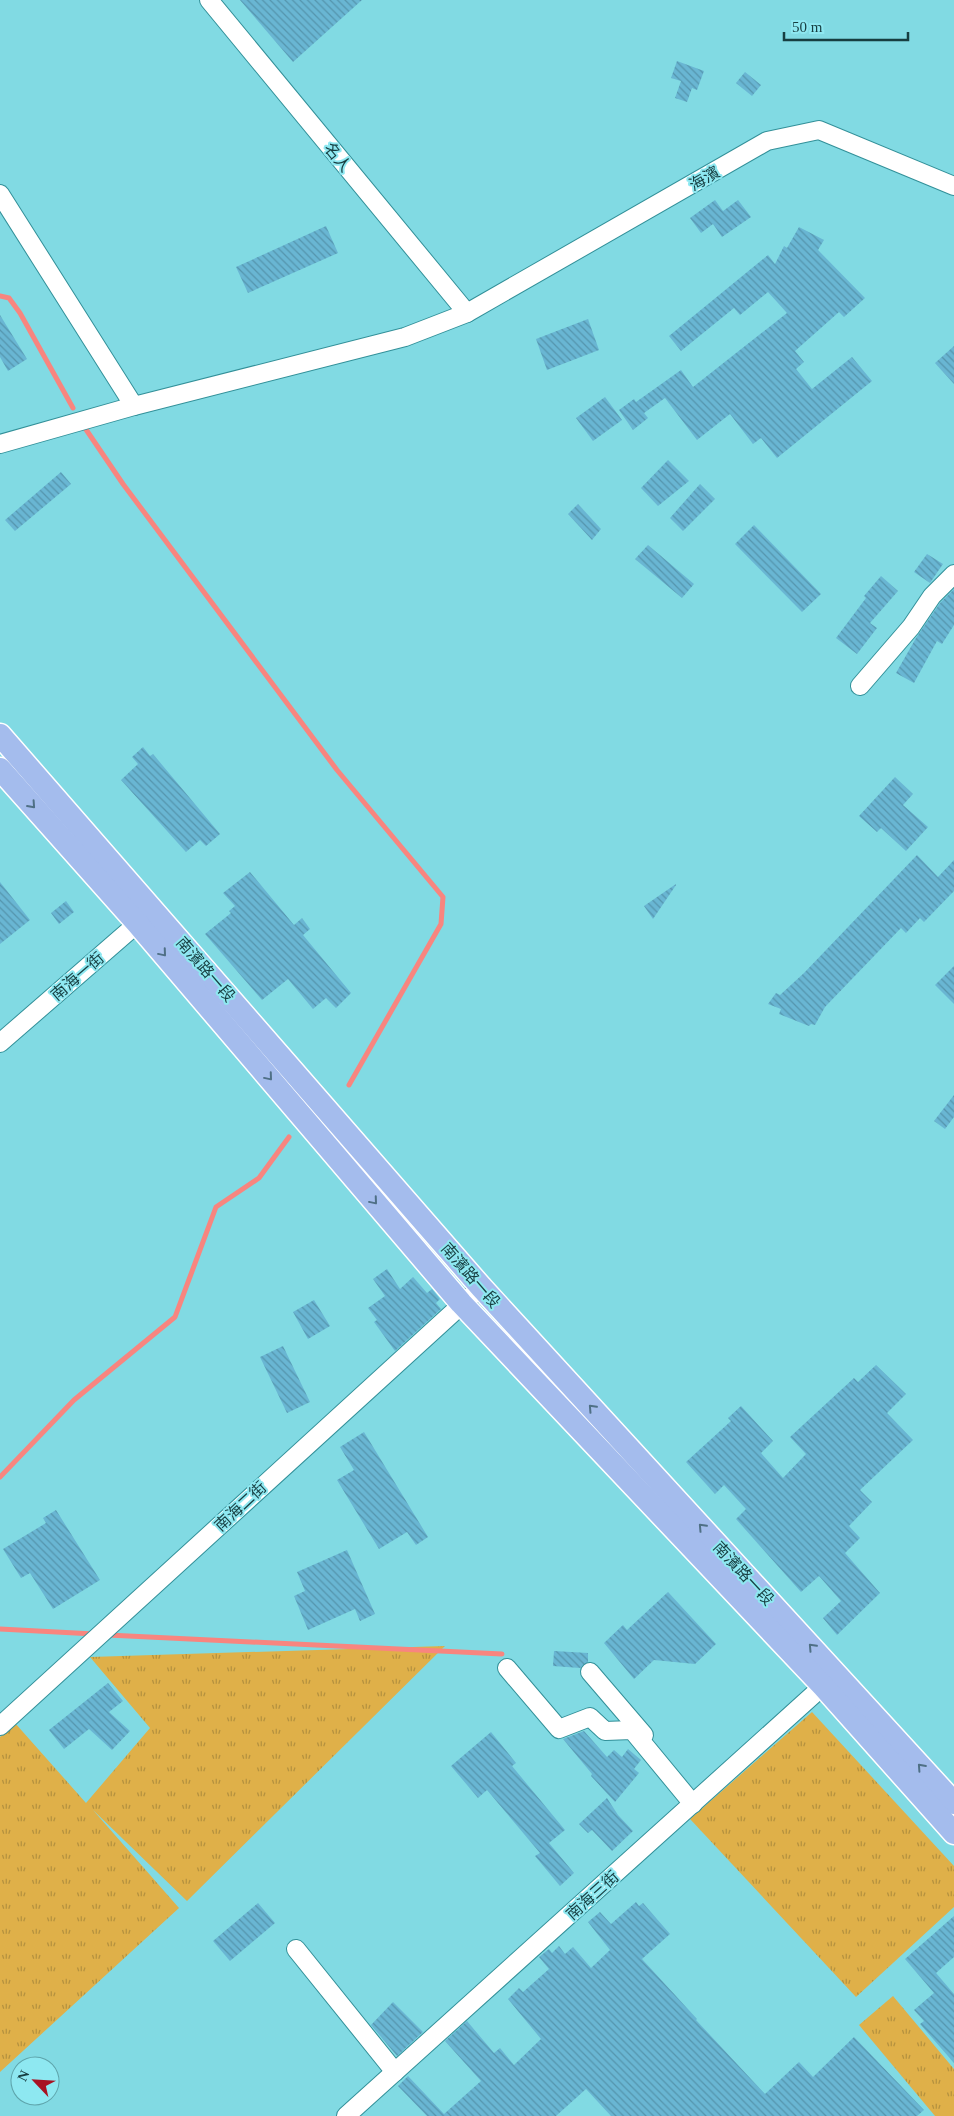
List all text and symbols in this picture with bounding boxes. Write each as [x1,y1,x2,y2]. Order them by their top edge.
scale bar [784,10,908,42]
text: 50 m [792,19,823,35]
street label: 名人 [321,140,354,175]
street label: 海濱 [686,163,722,194]
one-way arrow [27,800,36,809]
street label: 南濱路一段 [173,934,238,1005]
one-way arrow [158,948,167,957]
street label: 南海一街 [48,949,107,1004]
one-way arrow [263,1071,271,1080]
one-way arrow [368,1195,376,1204]
street label: 南濱路一段 [438,1240,503,1311]
one-way arrow [589,1404,598,1413]
street label: 南海二街 [211,1478,270,1534]
one-way arrow [699,1524,708,1533]
street label: 南濱路一段 [710,1538,777,1608]
one-way arrow [809,1643,818,1652]
one-way arrow [918,1764,927,1773]
street label: 南海三街 [563,1868,622,1923]
north arrow [10,2056,60,2106]
text: N [15,2068,33,2083]

